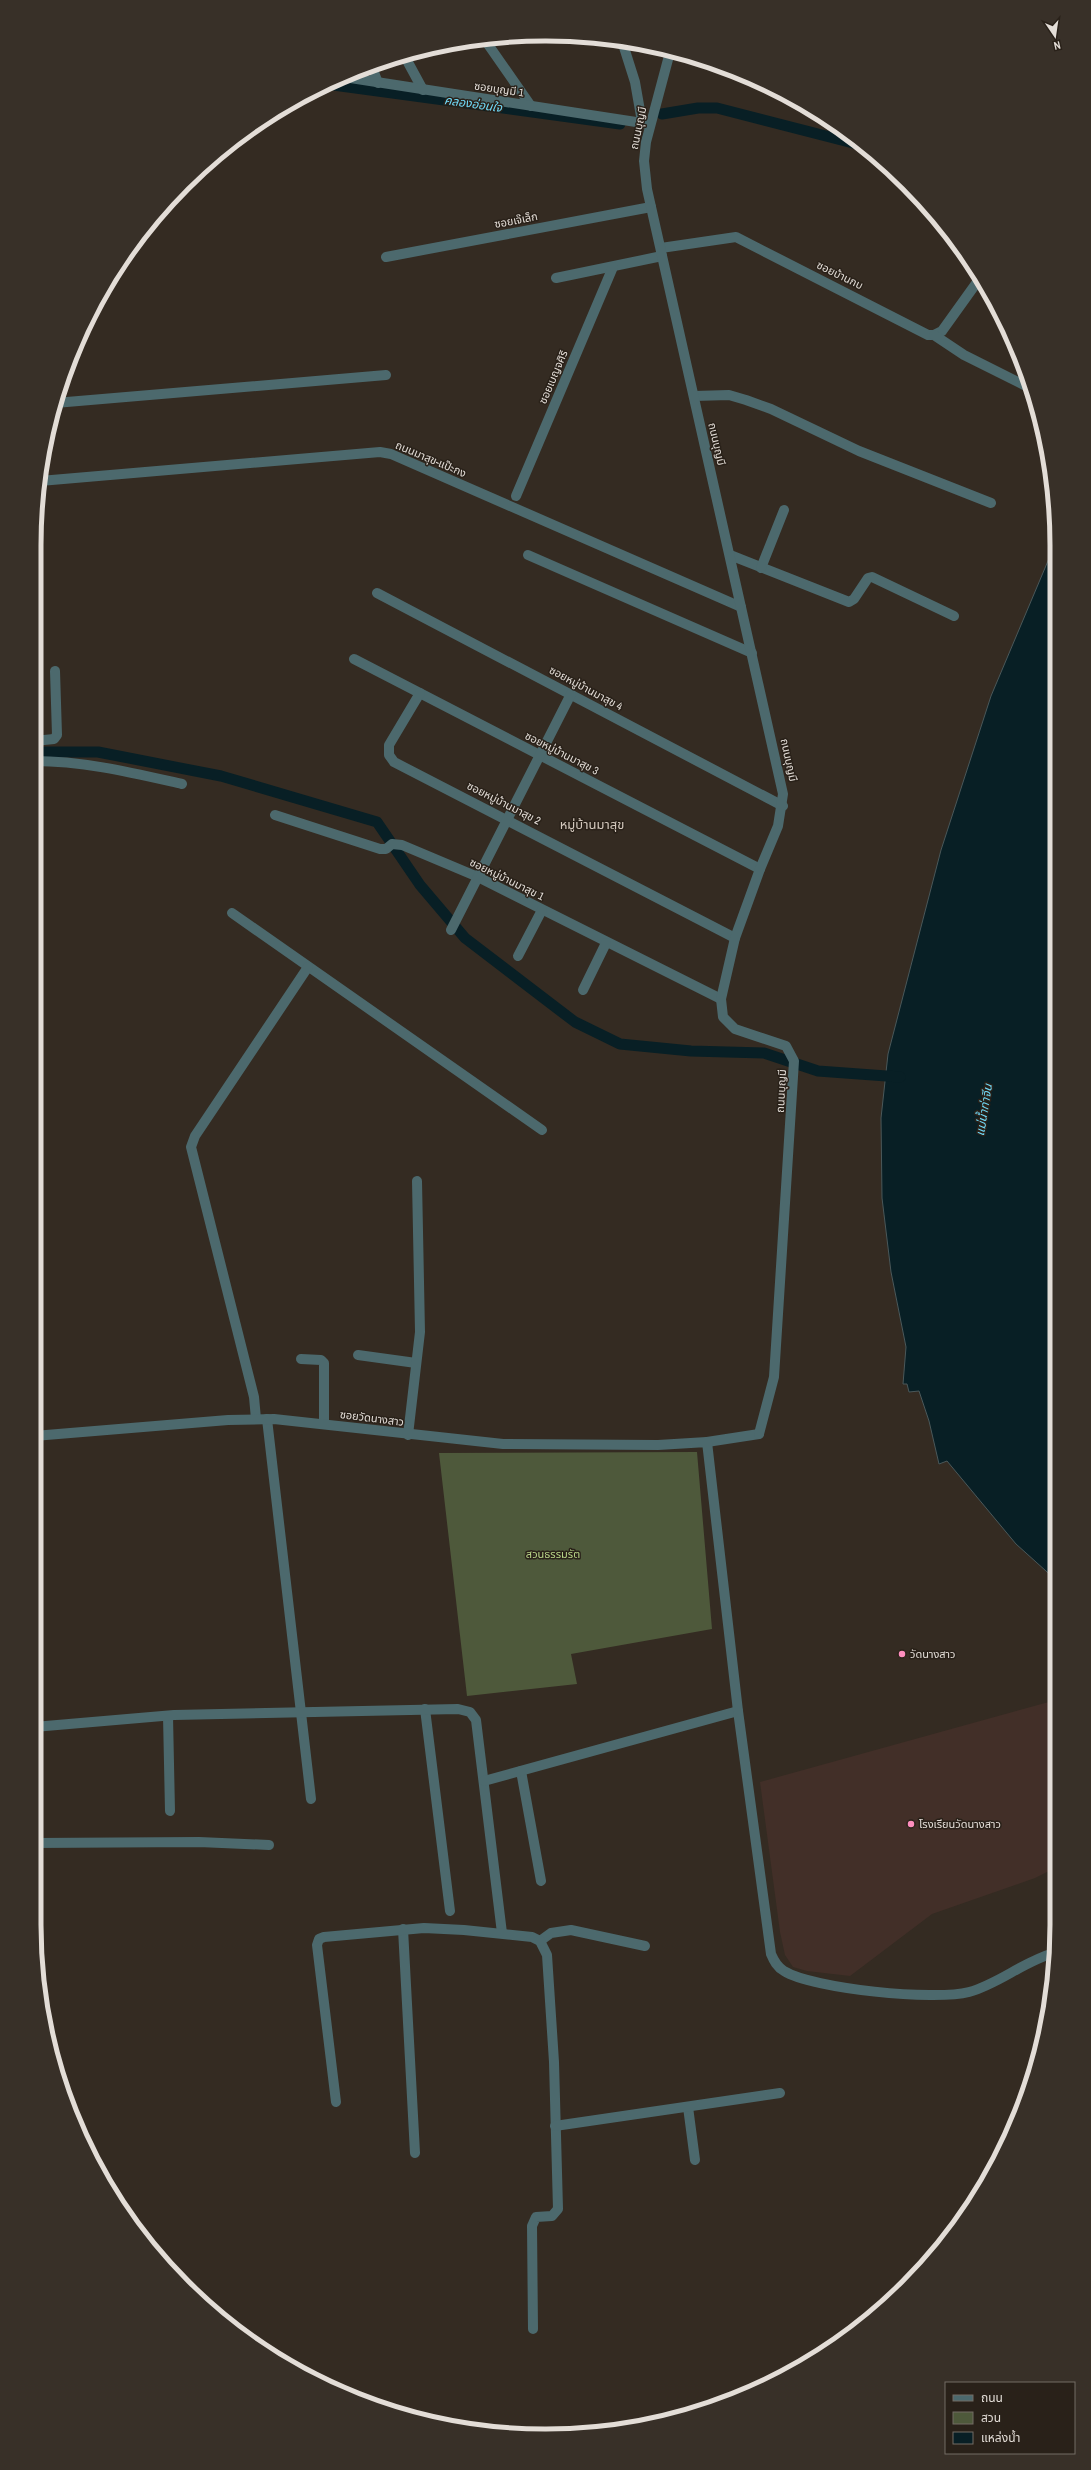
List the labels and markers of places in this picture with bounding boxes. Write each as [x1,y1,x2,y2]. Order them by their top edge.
place label: วัดนางสาว [910,1647,955,1661]
marker: วัดนางสาว [897,1649,907,1659]
place label: โรงเรียนวัดนางสาว [919,1817,1001,1831]
marker: โรงเรียนวัดนางสาว [906,1819,916,1829]

